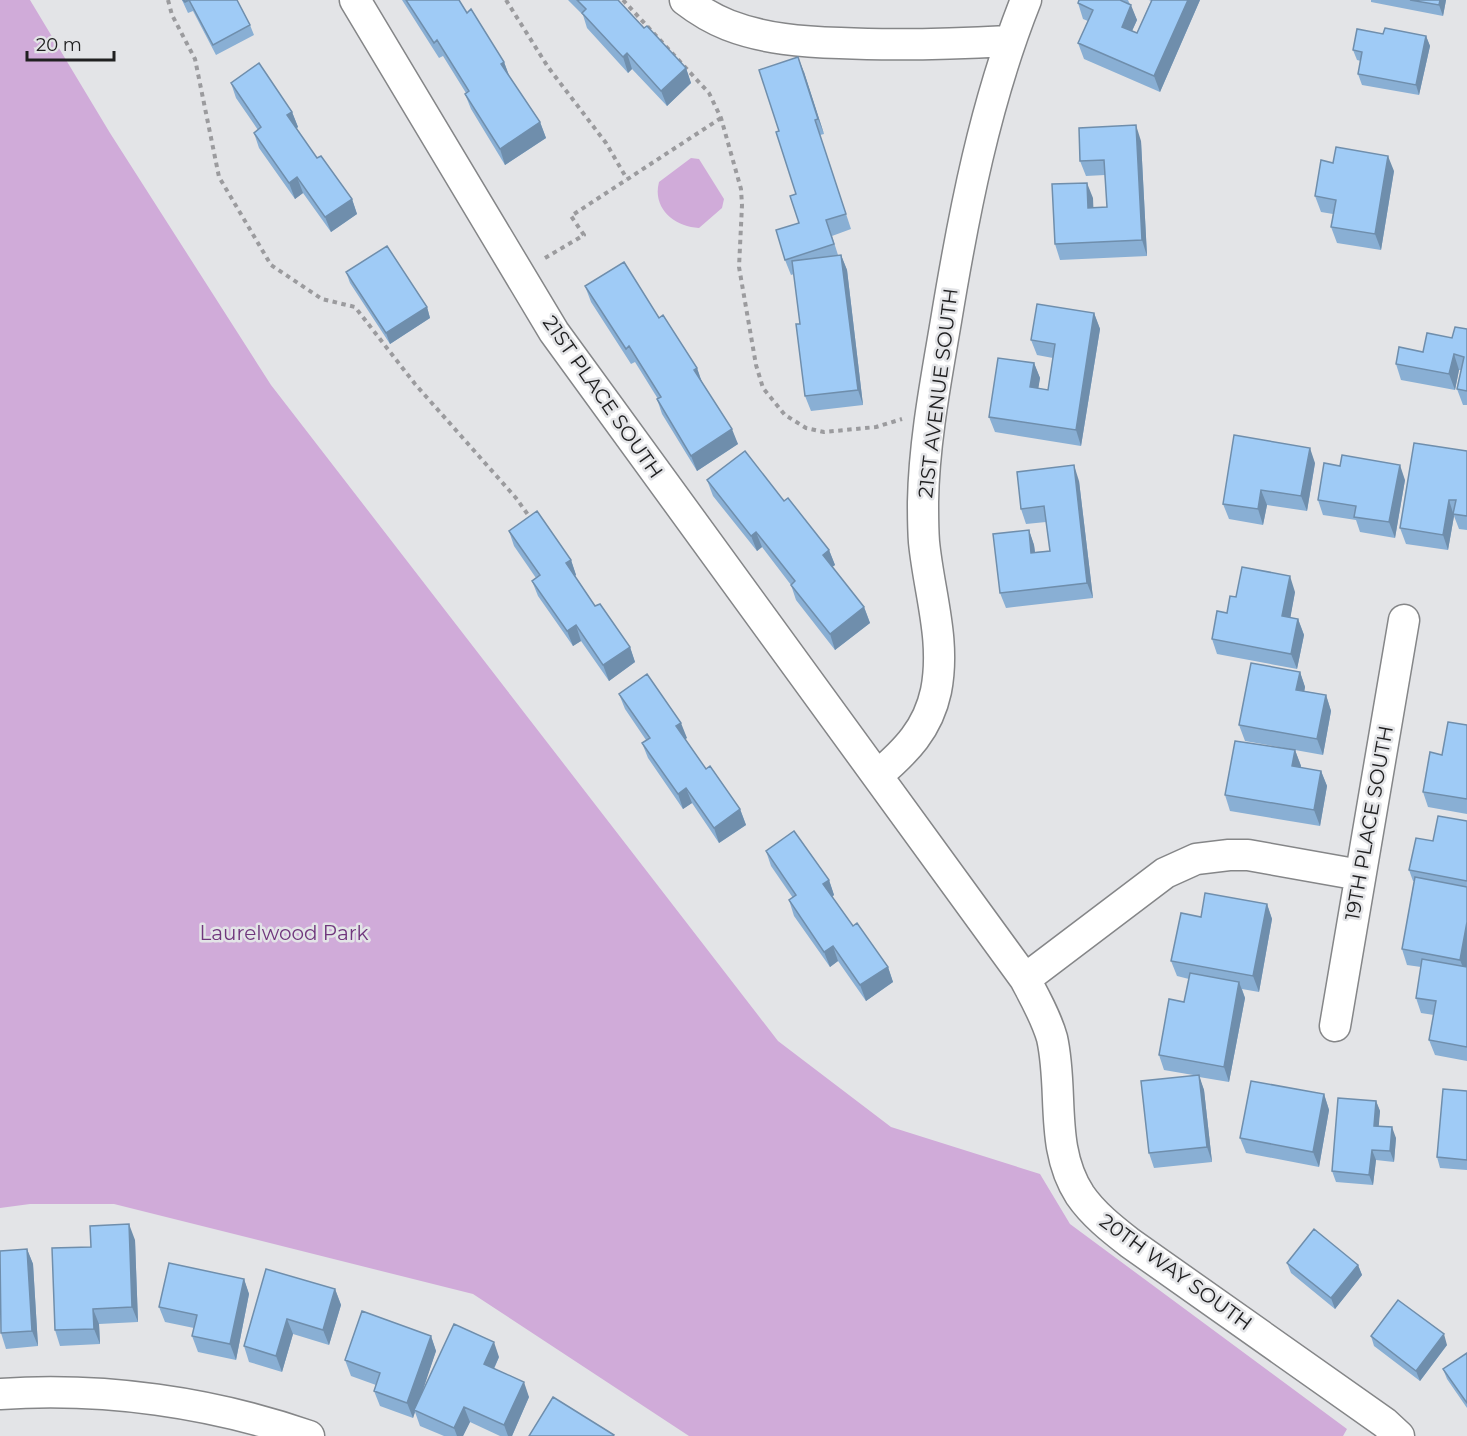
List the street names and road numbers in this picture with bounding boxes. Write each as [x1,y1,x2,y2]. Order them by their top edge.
street label: 21ST AVENUE SOUTH [913,287,963,499]
street label: 21ST PLACE SOUTH [538,311,668,483]
street label: 19TH PLACE SOUTH [1340,724,1398,922]
street label: 20TH WAY SOUTH [1095,1209,1257,1335]

